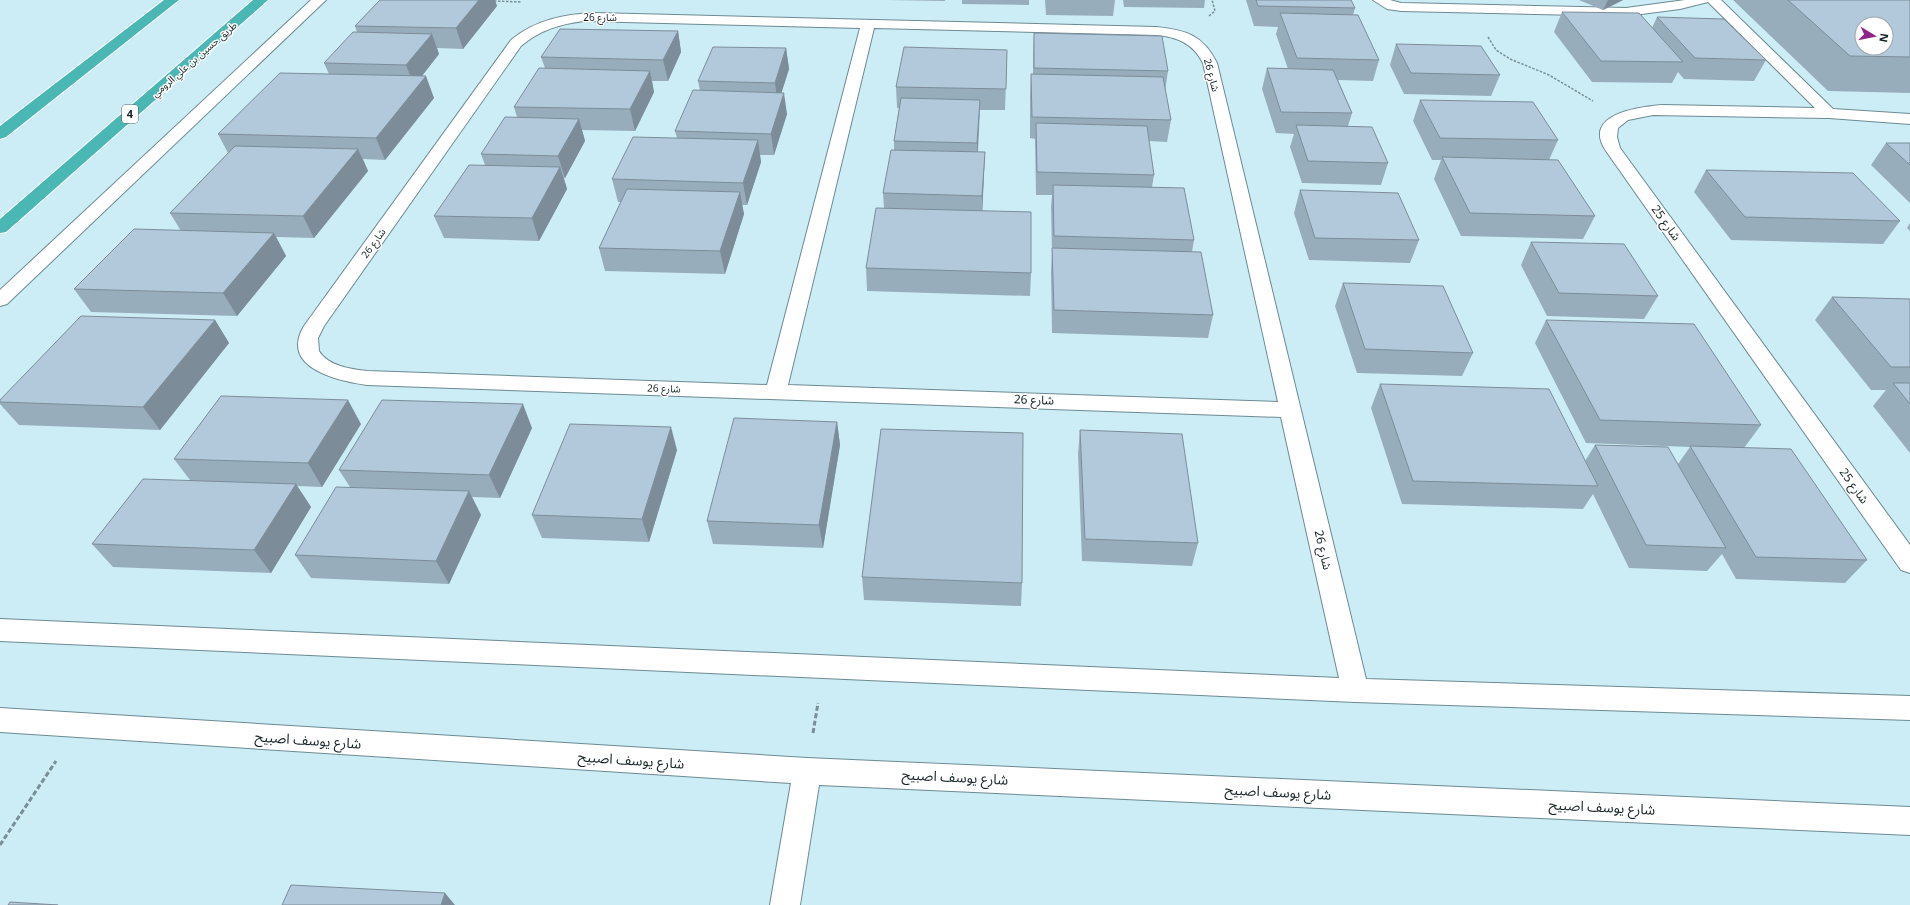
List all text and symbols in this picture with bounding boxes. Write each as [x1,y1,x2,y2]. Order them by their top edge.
street label: شارع 26 [583,10,617,25]
north arrow [1854,16,1894,56]
street label: طريق حسين بن علي الرومي [148,18,241,101]
text: N [1876,32,1893,44]
street label: شارع 26 [1200,57,1223,93]
road number: 4 [122,105,138,123]
street label: شارع 25 [1647,201,1685,245]
street label: شارع 26 [357,225,389,261]
street label: شارع 26 [647,380,681,397]
street label: شارع 26 [1014,390,1054,410]
street label: شارع 25 [1835,464,1873,508]
street label: شارع 26 [1310,528,1336,572]
street label: شارع يوسف اصبيح [254,726,362,755]
street label: شارع يوسف اصبيح [577,746,685,775]
street label: شارع يوسف اصبيح [901,764,1009,791]
street label: شارع يوسف اصبيح [1224,779,1332,806]
street label: شارع يوسف اصبيح [1548,794,1656,821]

